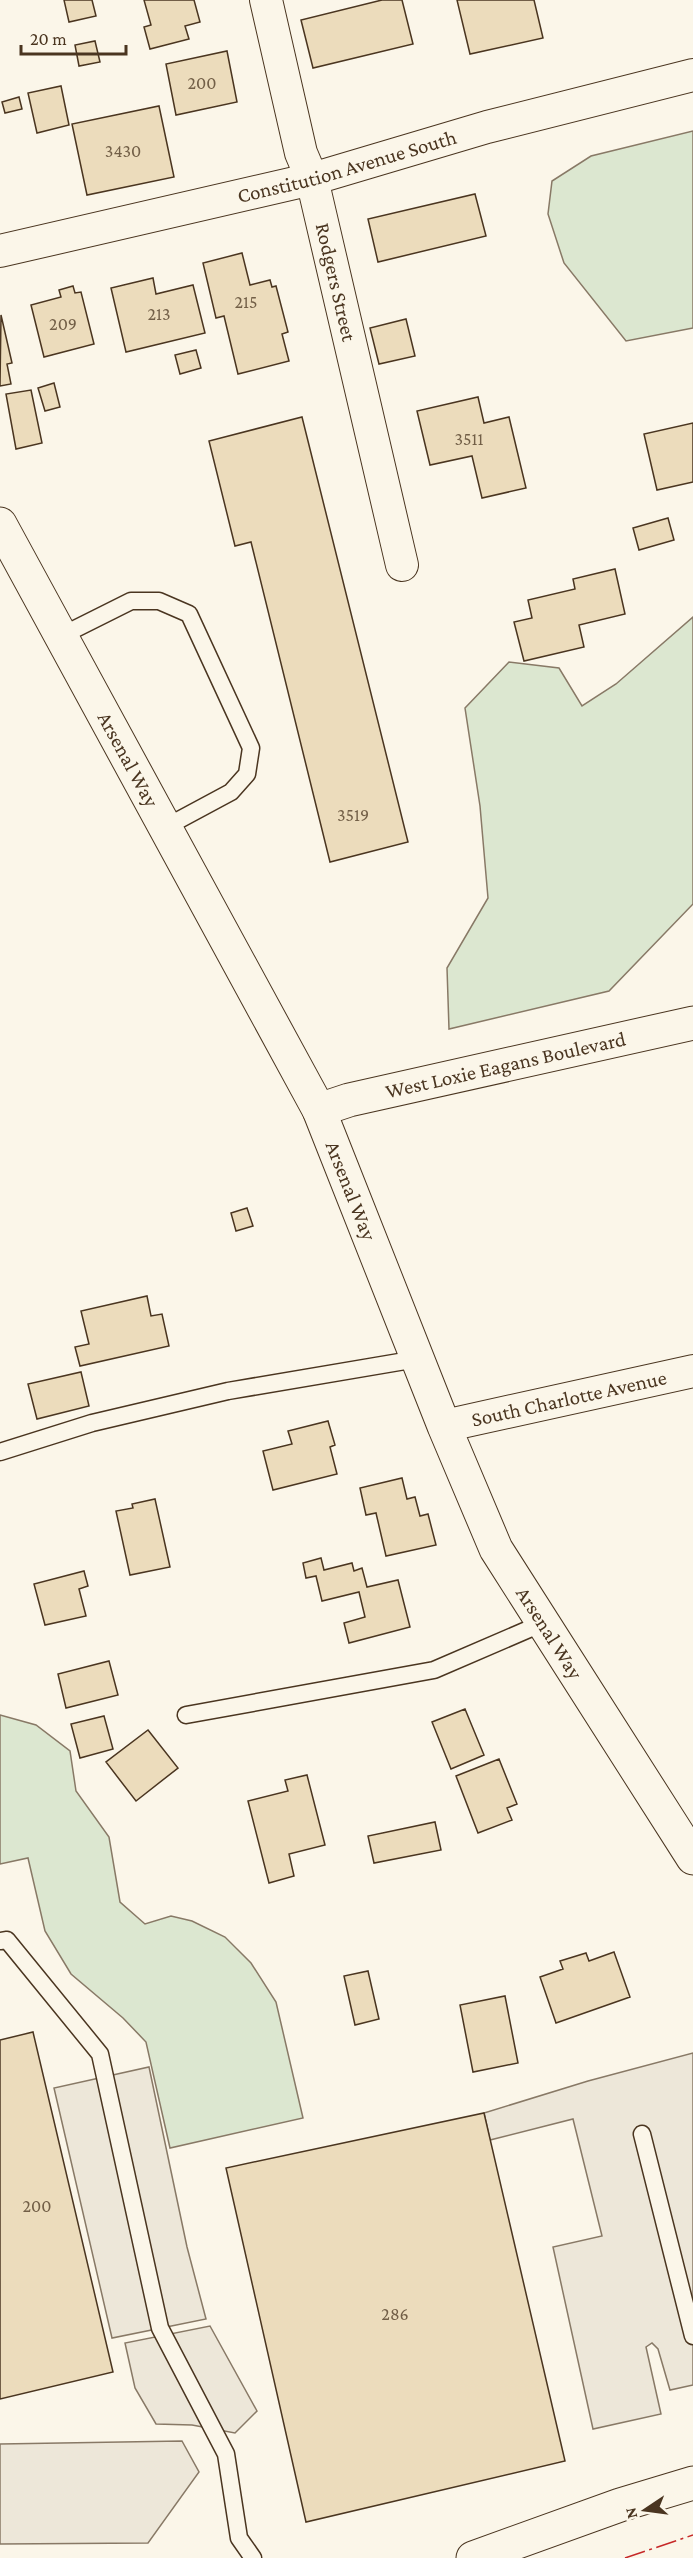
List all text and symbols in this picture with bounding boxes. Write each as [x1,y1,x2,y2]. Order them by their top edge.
scale bar [21,18,126,56]
text: 20 m [30,29,67,49]
house number: 200 [188,73,216,93]
street label: Constitution Avenue South [235,125,459,208]
house number: 3430 [105,141,141,161]
street label: Rodgers Street [311,220,362,345]
house number: 215 [234,292,258,312]
house number: 213 [147,304,171,324]
house number: 209 [49,314,77,334]
house number: 3511 [455,429,483,449]
street label: Arsenal Way [93,708,164,811]
house number: 3519 [337,805,369,825]
street label: West Loxie Eagans Boulevard [383,1026,628,1103]
street label: Arsenal Way [320,1138,381,1244]
street label: South Charlotte Avenue [469,1365,669,1432]
street label: Arsenal Way [511,1582,588,1684]
house number: 200 [23,2196,51,2216]
house number: 286 [381,2304,409,2324]
north arrow [615,2480,675,2540]
text: N [621,2506,640,2520]

